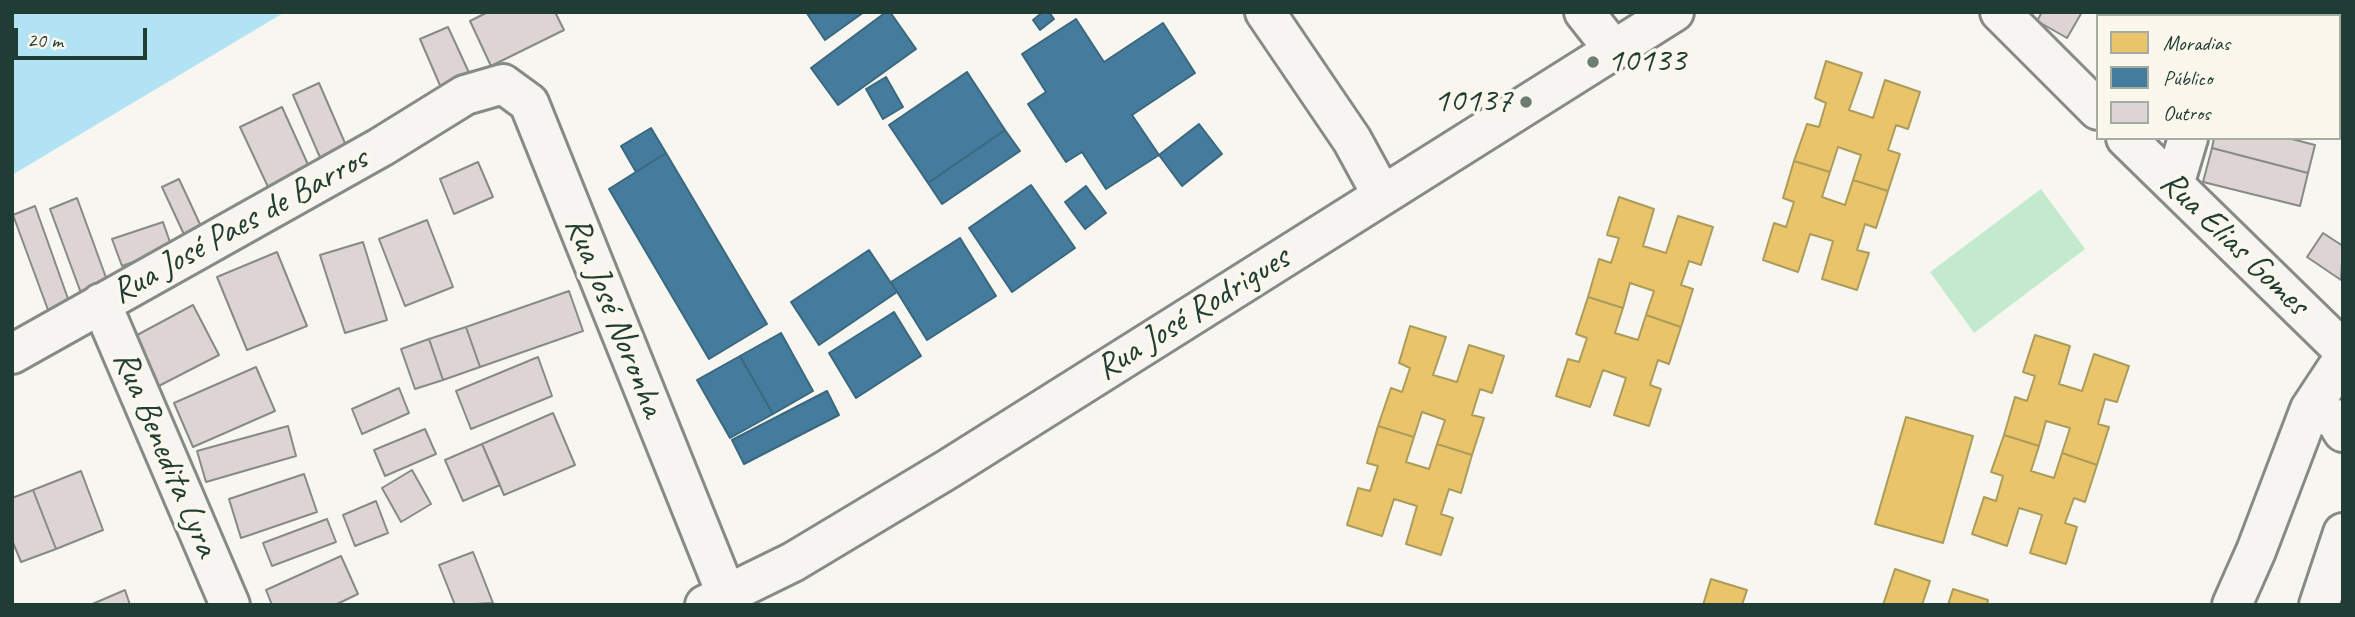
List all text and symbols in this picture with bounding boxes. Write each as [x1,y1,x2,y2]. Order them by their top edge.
scale bar [18,14,150,58]
legend [2096,14,2341,140]
text: 20 m [27,27,63,53]
text: Moradias [2163,30,2230,56]
place label: 10133 [1607,41,1686,83]
marker: 10133 [1585,54,1601,70]
text: Público [2163,65,2212,91]
place label: 10137 [1433,81,1512,123]
marker: 10137 [1518,94,1534,110]
text: Outros [2163,100,2210,126]
street label: Rua José Paes de Barros [105,138,375,314]
street label: Rua Elias Gomes [2151,163,2317,325]
street label: Rua José Noronha [555,211,673,423]
street label: Rua José Rodrigues [1089,238,1297,390]
street label: Rua Benedita Lyra [103,345,227,563]

